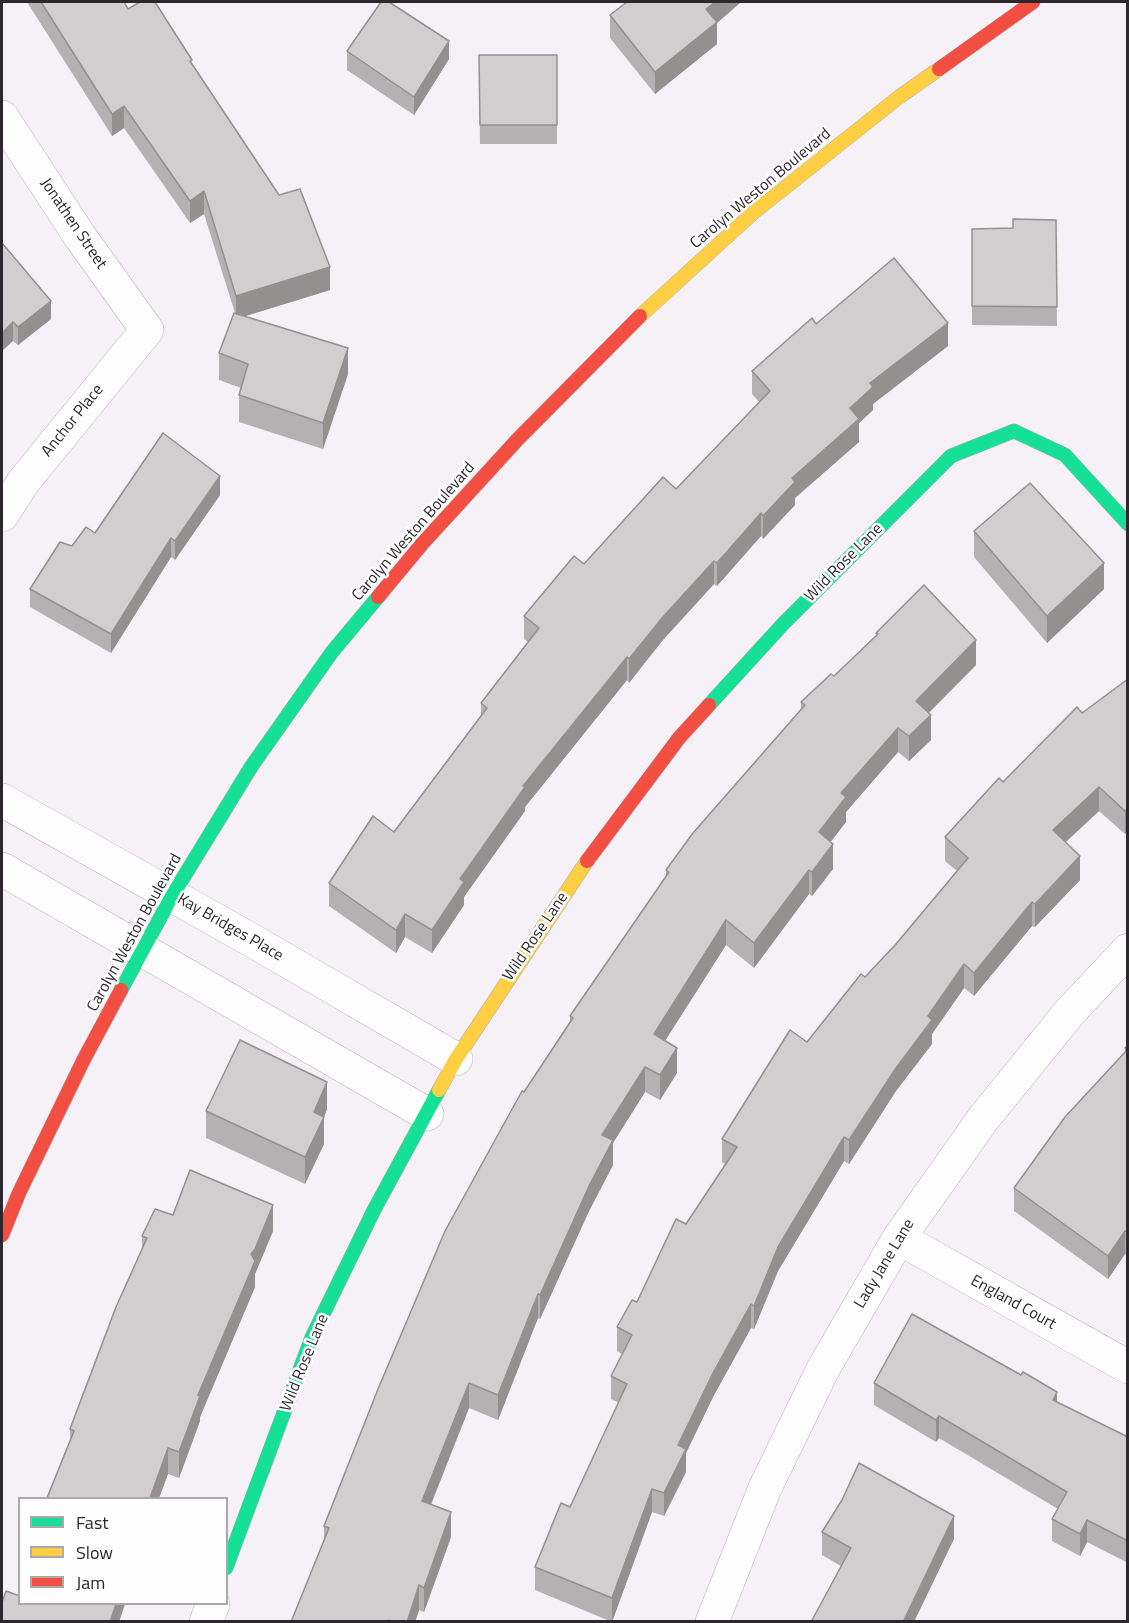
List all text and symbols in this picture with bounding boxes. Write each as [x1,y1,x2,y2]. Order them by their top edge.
street label: Carolyn Weston Boulevard [687,125,835,253]
street label: Jonathen Street [36,175,110,273]
street label: Anchor Place [38,381,108,461]
street label: Carolyn Weston Boulevard [349,459,479,605]
street label: Wild Rose Lane [801,520,887,606]
street label: Carolyn Weston Boulevard [84,851,186,1015]
street label: Wild Rose Lane [499,889,573,985]
street label: Kay Bridges Place [174,890,286,966]
street label: Lady Jane Lane [851,1216,919,1312]
street label: England Court [967,1272,1059,1334]
street label: Wild Rose Lane [277,1312,333,1414]
legend [18,1497,228,1605]
text: Fast [76,1509,109,1536]
text: Slow [76,1539,113,1566]
text: Jam [76,1569,105,1596]

